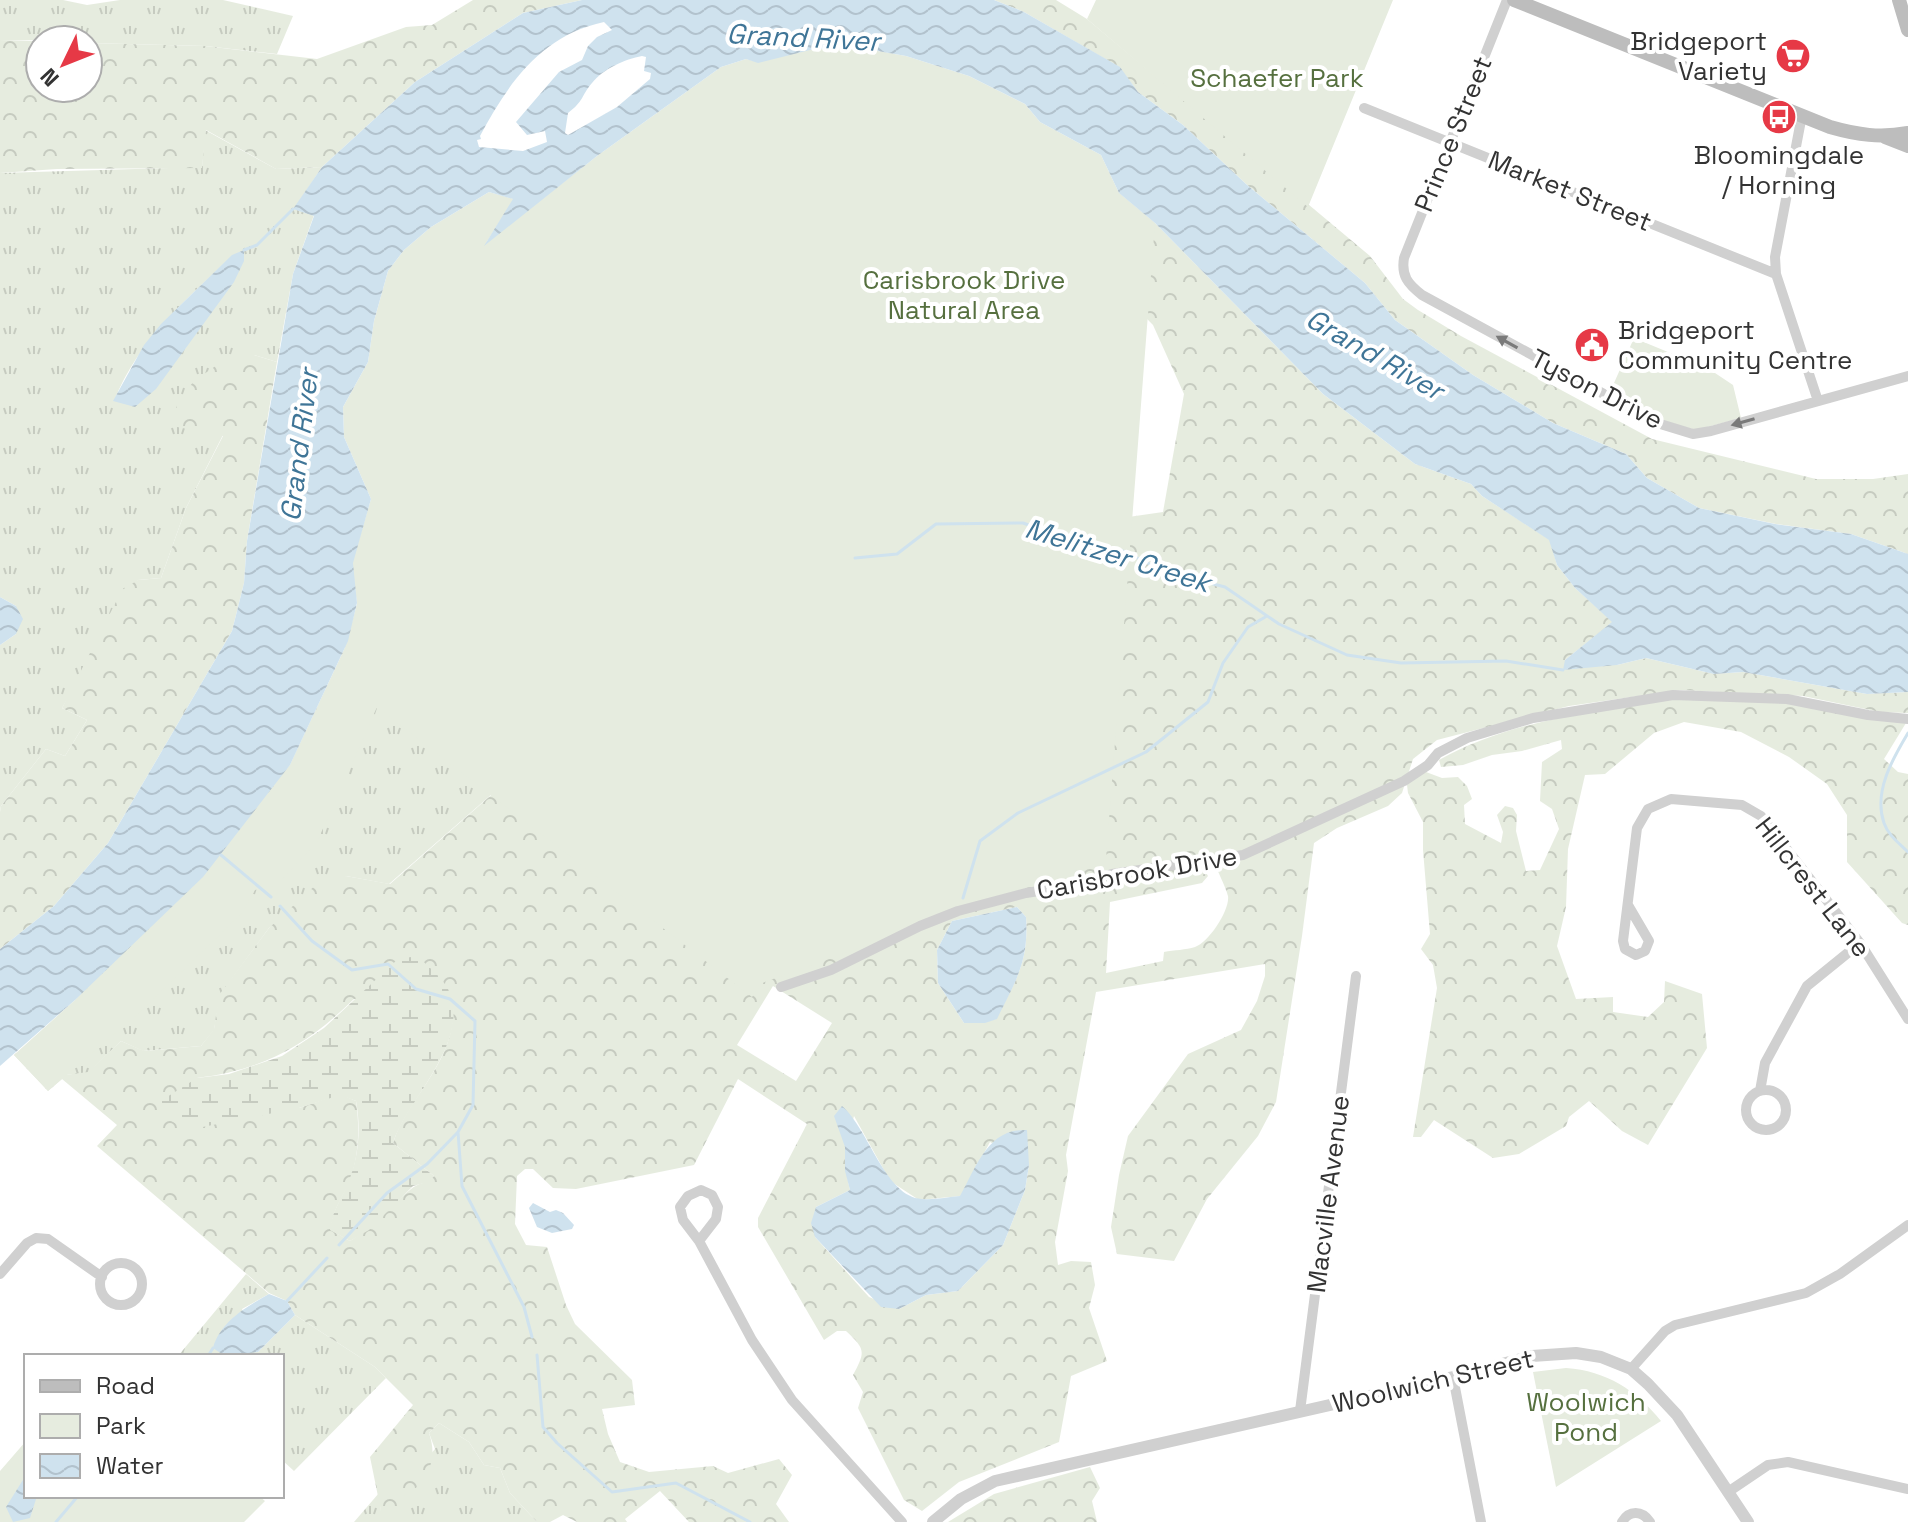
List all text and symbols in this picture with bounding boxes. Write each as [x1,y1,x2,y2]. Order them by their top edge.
water label: Grand River [726,15,884,59]
north arrow [24,24,104,104]
place label: Bridgeport Variety [1630,24,1767,88]
supermarket icon: Bridgeport Variety [1774,37,1812,75]
street label: Prince Street [1406,51,1500,217]
park label: Schaefer Park [1190,61,1364,95]
text: N [34,63,65,93]
bus stop icon: Bloomingdale / Horning [1760,98,1798,136]
place label: Bloomingdale / Horning [1694,138,1864,202]
street label: Market Street [1483,143,1657,239]
park label: Carisbrook Drive Natural Area [863,263,1065,327]
water label: Grand River [1300,300,1453,410]
place label: Bridgeport Community Centre [1618,313,1852,377]
public building icon: Bridgeport Community Centre [1573,326,1611,364]
one-way arrow [1496,335,1518,349]
street label: Tyson Drive [1525,341,1669,437]
water label: Grand River [272,363,327,523]
one-way arrow [1731,416,1755,429]
water label: Melitzer Creek [1021,510,1218,601]
street label: Hillcrest Lane [1748,810,1878,964]
street label: Carisbrook Drive [1034,839,1240,907]
street label: Macville Avenue [1299,1093,1357,1295]
street label: Woolwich Street [1329,1341,1537,1421]
legend [24,1354,284,1498]
text: Road [96,1370,155,1401]
park label: Woolwich Pond [1526,1385,1646,1449]
text: Park [96,1410,146,1441]
text: Water [96,1450,164,1481]

